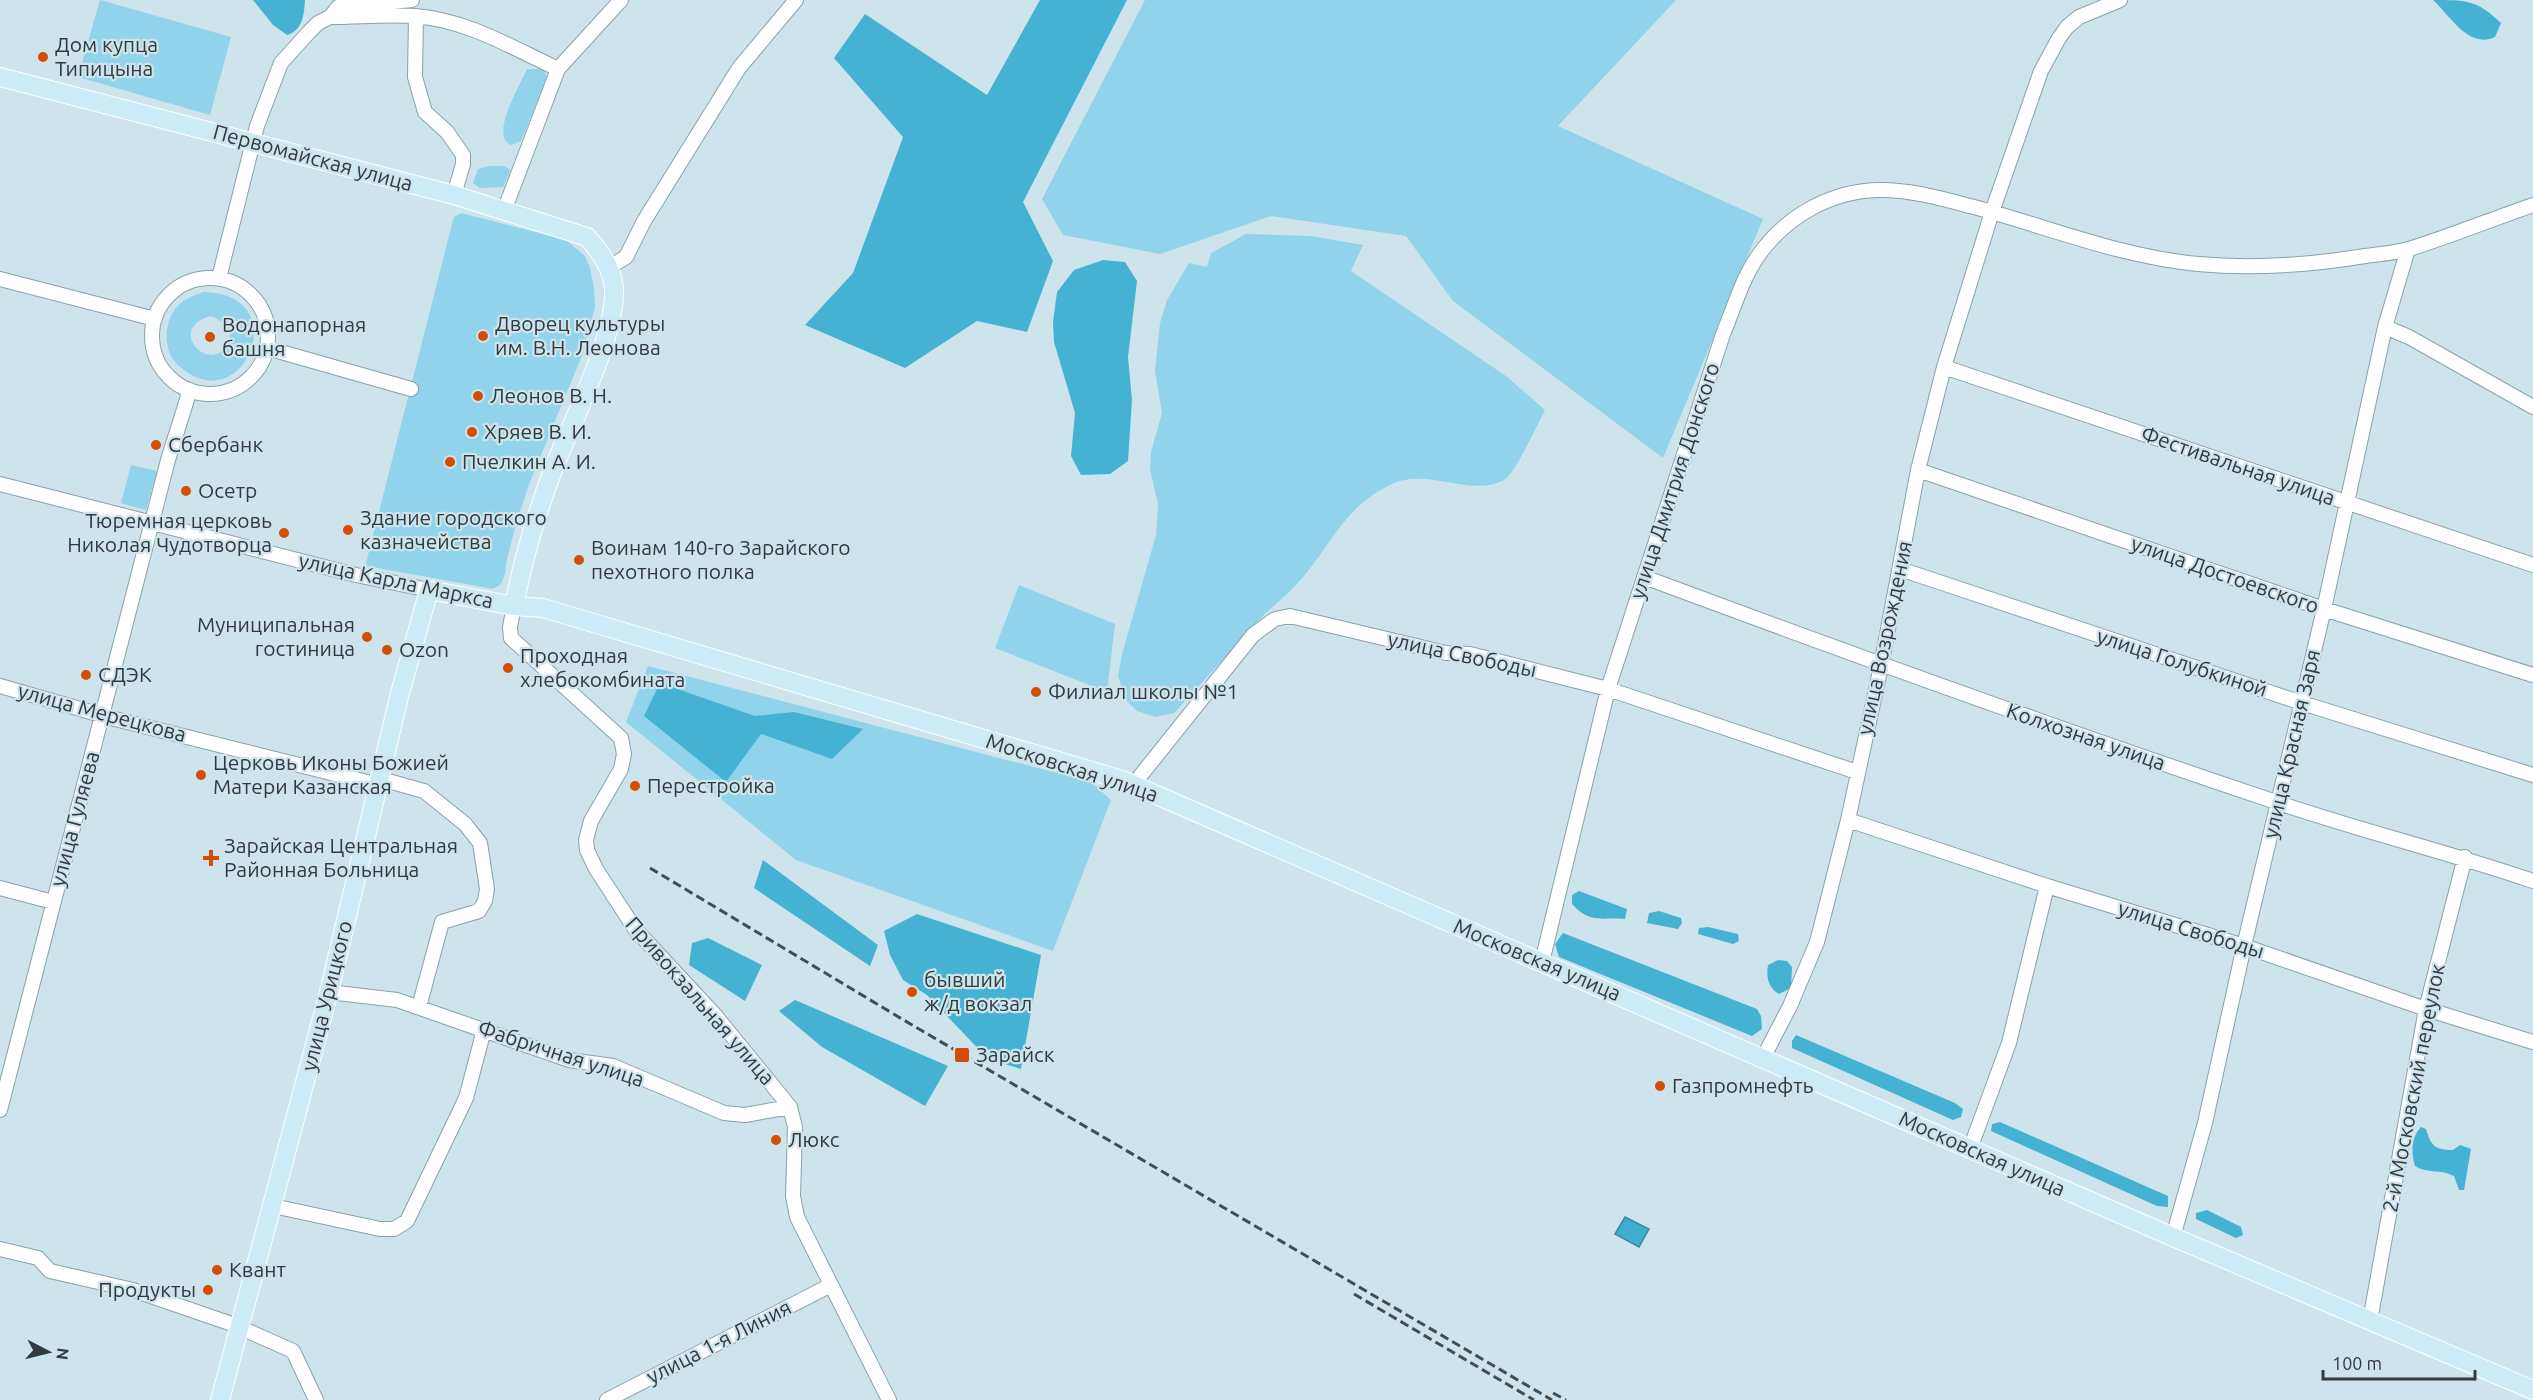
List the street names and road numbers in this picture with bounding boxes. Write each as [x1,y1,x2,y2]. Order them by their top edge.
street label: Первомайская улица [211,119,416,195]
street label: улица Дмитрия Донского [1624,359,1724,602]
street label: Фестивальная улица [2138,421,2339,510]
street label: улица Достоевского [2128,531,2322,618]
street label: улица Возрождения [1852,538,1916,737]
street label: улица Карла Маркса [297,548,496,612]
street label: улица Голубкиной [2094,623,2271,701]
street label: улица Свободы [1386,627,1539,682]
street label: улица Красная Заря [2258,647,2324,841]
street label: улица Мерецкова [15,678,189,746]
street label: Колхозная улица [2004,698,2169,774]
street label: Московская улица [983,728,1161,806]
street label: улица Гуляева [44,748,104,889]
street label: улица Свободы [2115,895,2267,963]
street label: Привокзальная улица [621,911,780,1089]
street label: Московская улица [1450,913,1625,1005]
street label: улица Урицкого [296,918,356,1074]
street label: 2-й Московский переулок [2377,961,2449,1214]
street label: Фабричная улица [475,1015,647,1091]
street label: Московская улица [1896,1106,2069,1201]
street label: улица 1-я Линия [642,1294,795,1388]

